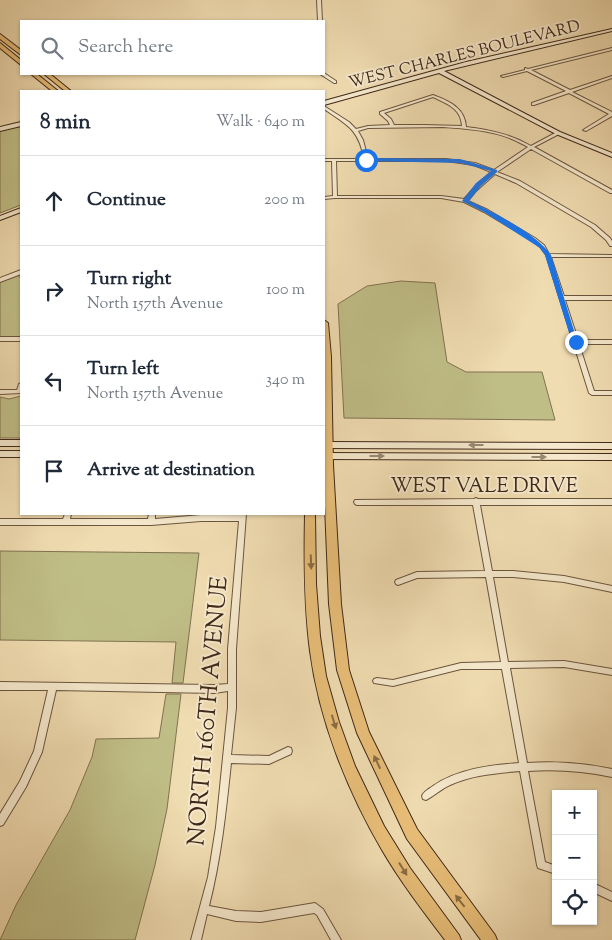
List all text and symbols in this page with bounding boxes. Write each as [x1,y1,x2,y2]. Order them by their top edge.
street label: WEST CHARLES BOULEVARD [346,16,583,95]
search box [20,20,325,75]
icon: search [38,34,66,62]
text: Search here [78,34,173,61]
text: 8 min [40,108,91,138]
text: Walk · 640 m [216,111,305,134]
route start [355,149,378,172]
icon: ahead [40,187,68,215]
text: Continue [87,187,166,214]
text: 200 m [264,189,305,212]
text: Turn right [87,266,171,293]
icon: right [40,277,68,305]
text: 100 m [266,279,305,302]
text: North 157th Avenue [87,293,223,316]
route end [565,331,588,354]
text: Turn left [87,356,159,383]
icon: left [40,367,68,395]
text: 340 m [266,369,305,392]
text: North 157th Avenue [87,383,223,406]
one-way arrow [468,441,484,449]
one-way arrow [369,452,385,460]
one-way arrow [531,453,547,461]
icon: arrive [40,457,68,485]
text: Arrive at destination [87,457,255,484]
street label: WEST VALE DRIVE [390,473,578,502]
one-way arrow [307,555,315,571]
street label: NORTH 160TH AVENUE [180,574,238,847]
one-way arrow [331,715,338,730]
one-way arrow [373,755,381,769]
map controls [552,790,597,925]
button: + [552,790,597,835]
button: − [552,835,597,880]
one-way arrow [398,862,408,875]
button: locate [552,880,597,925]
one-way arrow [455,895,466,908]

